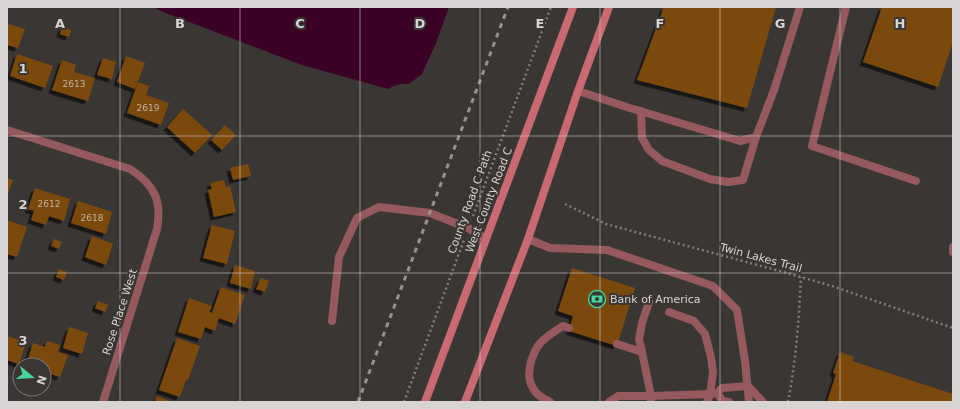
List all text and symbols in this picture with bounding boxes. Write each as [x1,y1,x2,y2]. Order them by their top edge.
text: A [55,16,65,31]
text: B [175,16,185,31]
text: C [295,16,305,31]
text: D [415,16,426,31]
text: E [536,16,544,31]
text: F [656,16,664,31]
text: G [775,16,785,31]
text: H [895,16,905,31]
text: 1 [18,61,28,76]
house number: 2613 [63,79,85,89]
house number: 2619 [137,103,160,113]
street label: West County Road C [463,145,515,255]
street label: County Road C Path [445,148,495,255]
text: 2 [18,197,28,212]
house number: 2612 [38,199,60,209]
house number: 2618 [81,213,104,223]
street label: Twin Lakes Trail [717,240,804,275]
street label: Rose Place West [100,267,140,357]
bank icon: Bank of America [587,289,607,309]
place label: Bank of America [610,293,701,306]
text: 3 [18,333,28,348]
north arrow [12,357,52,397]
text: N [33,374,49,386]

